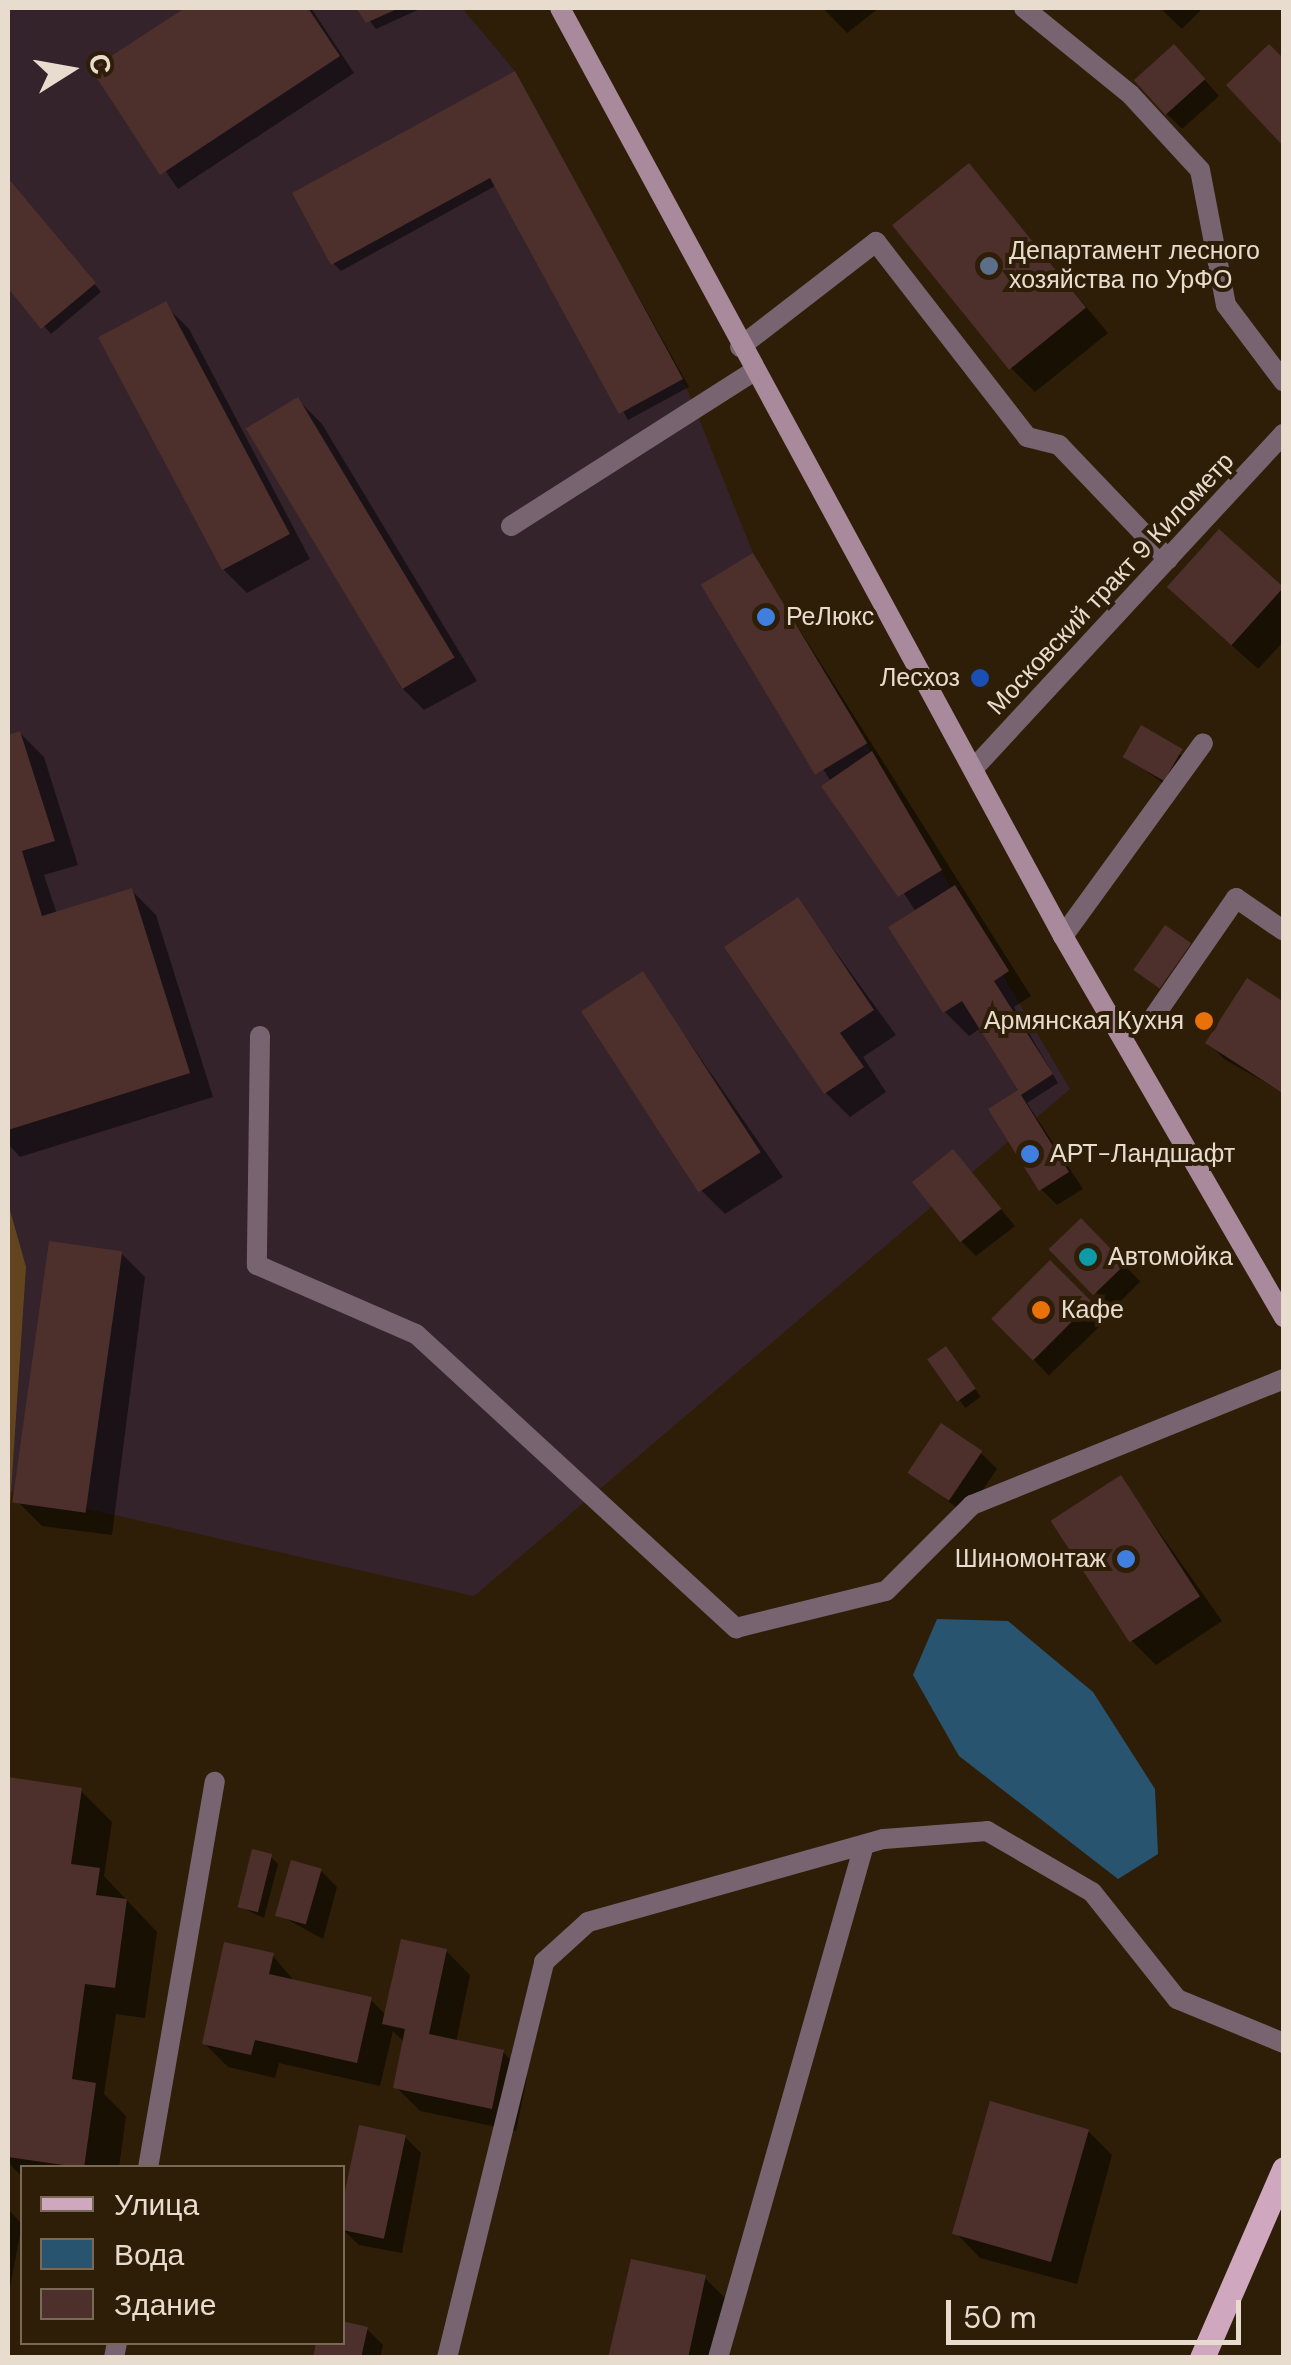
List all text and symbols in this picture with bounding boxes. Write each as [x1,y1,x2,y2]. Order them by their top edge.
north arrow [20,20,120,120]
text: С [80,51,120,78]
place label: Департамент лесного хозяйства по УрФО [1009,237,1260,296]
marker: Департамент лесного хозяйства по УрФО [978,255,1000,277]
street label: Московский тракт 9 Километр [982,447,1240,721]
place label: РеЛюкс [786,602,874,632]
marker: РеЛюкс [755,606,777,628]
place label: Лесхоз [880,663,960,693]
marker: Лесхоз [969,667,991,689]
place label: Армянская Кухня [984,1006,1184,1036]
marker: Армянская Кухня [1193,1010,1215,1032]
place label: АРТ-Ландшафт [1050,1139,1235,1169]
marker: АРТ-Ландшафт [1019,1143,1041,1165]
place label: Автомойка [1108,1242,1233,1272]
marker: Автомойка [1077,1246,1099,1268]
place label: Кафе [1061,1295,1124,1325]
marker: Кафе [1030,1299,1052,1321]
place label: Шиномонтаж [955,1544,1106,1574]
marker: Шиномонтаж [1115,1548,1137,1570]
legend [20,2165,345,2345]
text: Улица [114,2185,199,2224]
text: Вода [114,2235,184,2274]
scale bar [951,2280,1246,2342]
text: Здание [114,2285,216,2324]
text: 50 m [963,2298,1037,2337]

